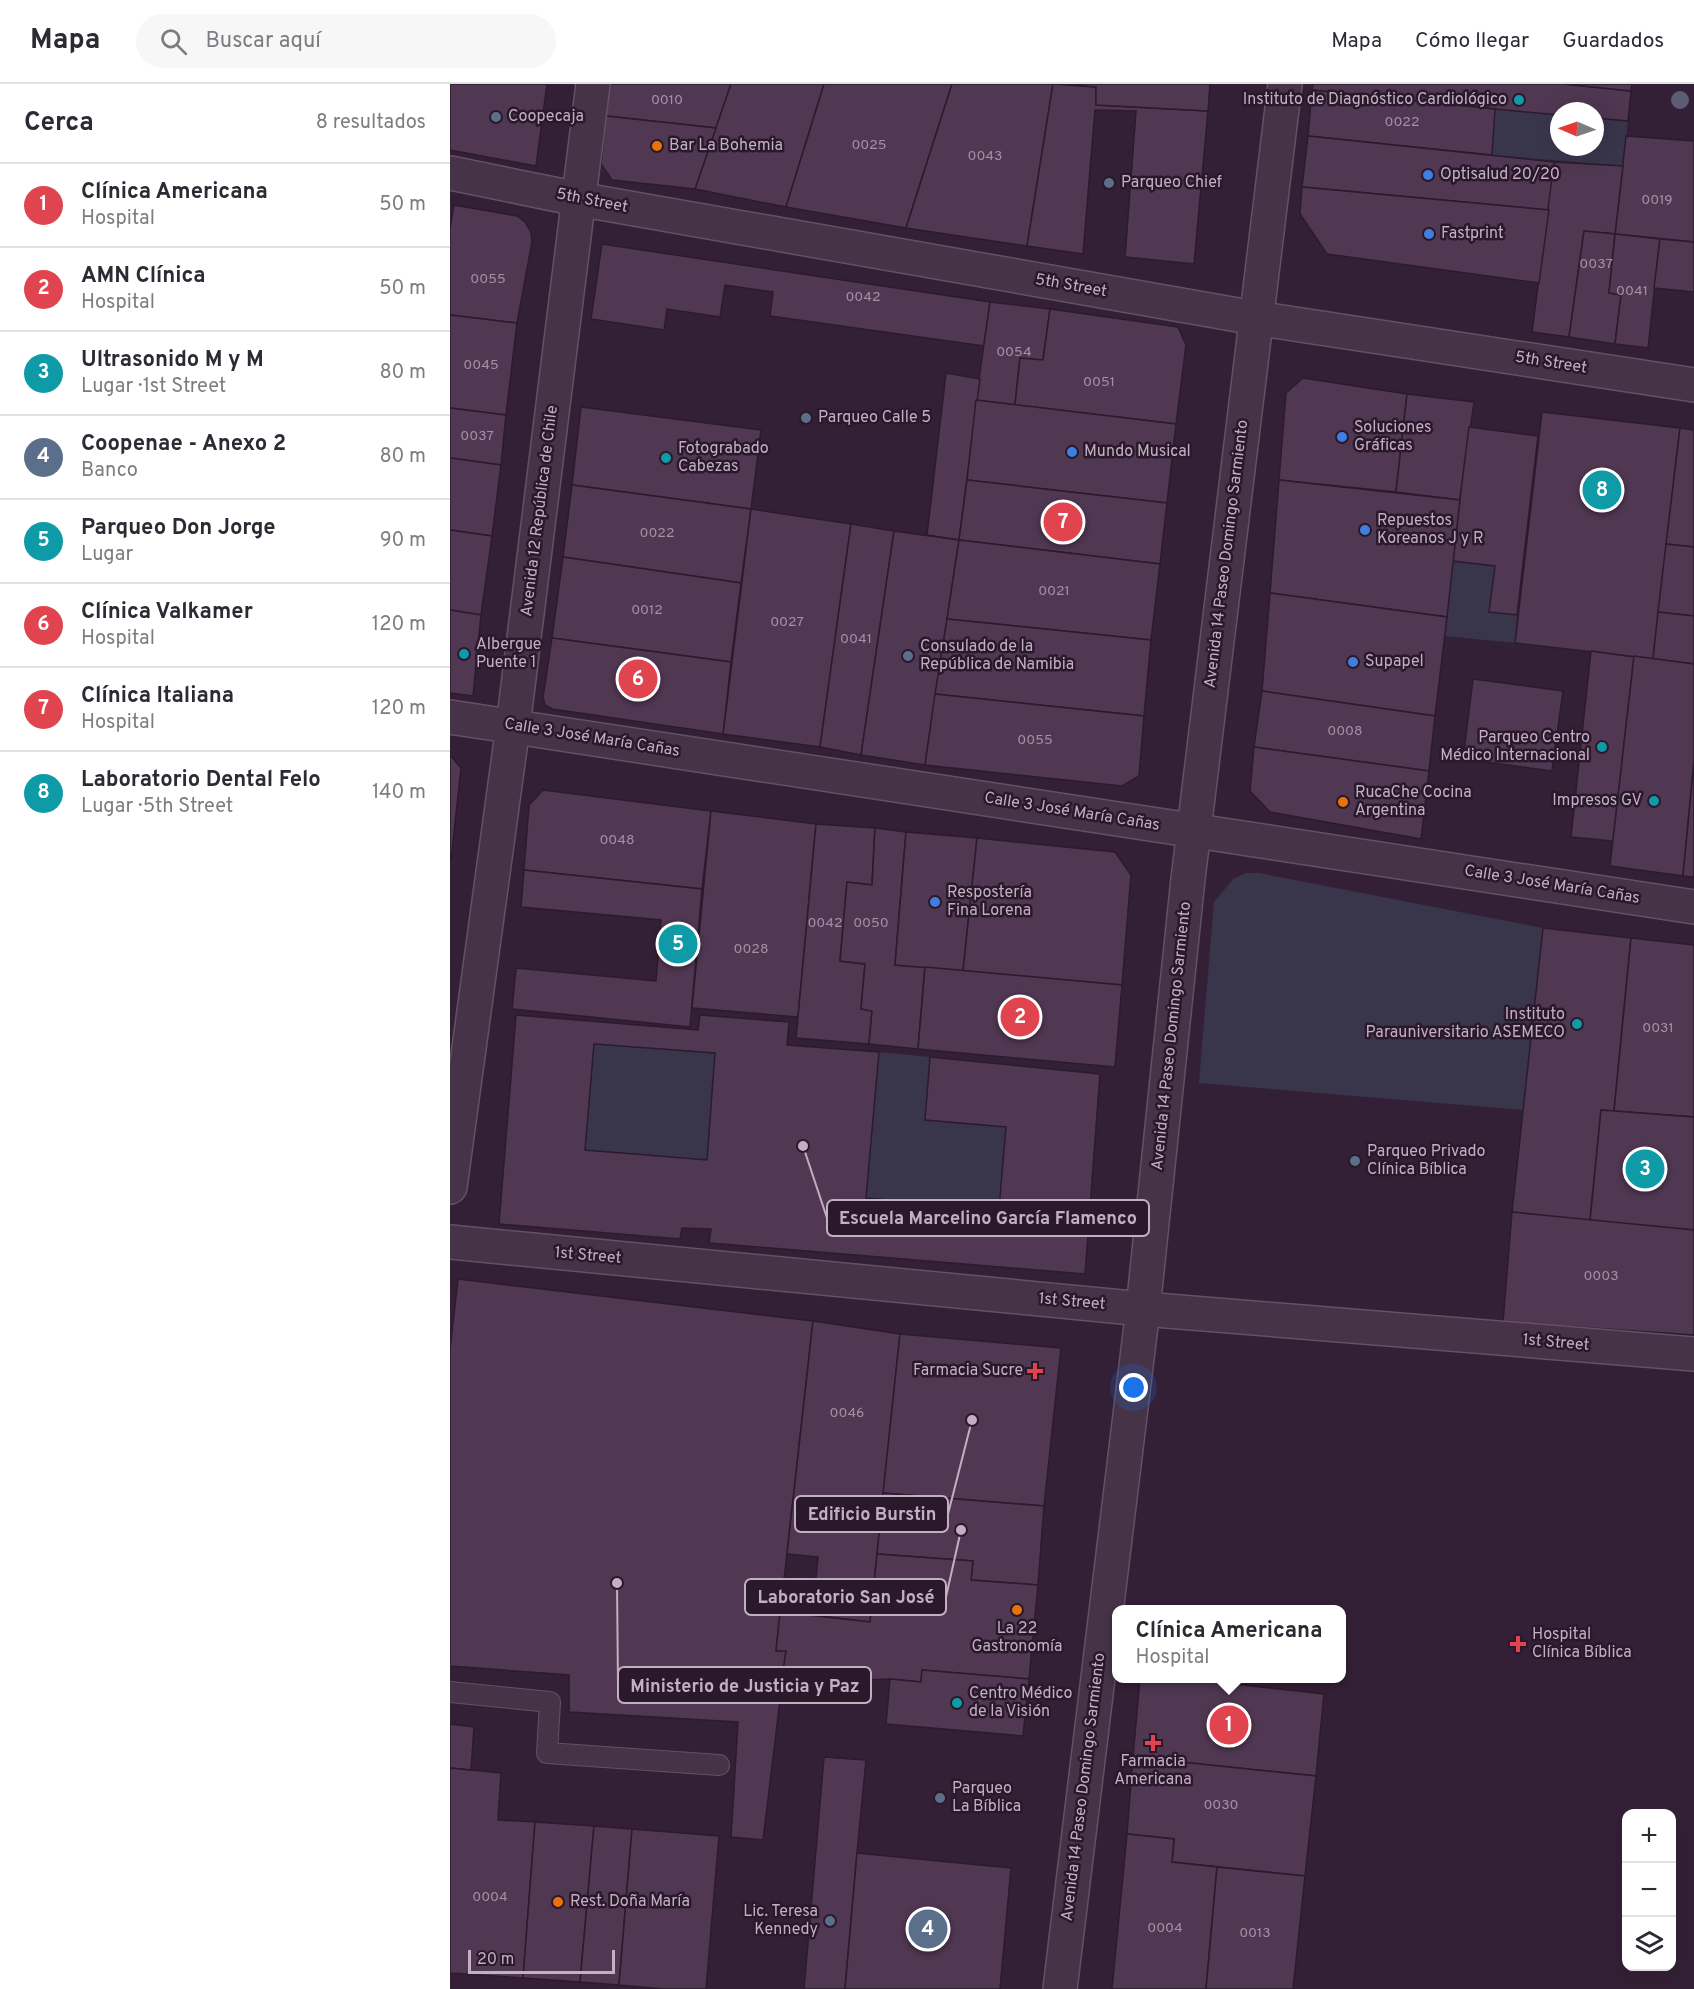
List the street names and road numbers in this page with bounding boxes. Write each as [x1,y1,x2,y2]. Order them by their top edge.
street label: 5th Street [555,184,629,218]
street label: 5th Street [1034,270,1108,302]
street label: 5th Street [1514,347,1588,379]
street label: Avenida 12 República de Chile [517,404,563,618]
street label: Avenida 14 Paseo Domingo Sarmiento [1201,419,1253,689]
street label: Calle 3 José María Cañas [503,714,681,762]
street label: Calle 3 José María Cañas [983,788,1161,836]
street label: Calle 3 José María Cañas [1463,861,1641,909]
street label: Avenida 14 Paseo Domingo Sarmiento [1148,901,1196,1171]
street label: 1st Street [554,1243,622,1269]
street label: 1st Street [1038,1289,1106,1315]
street label: 1st Street [1522,1330,1590,1356]
street label: Avenida 14 Paseo Domingo Sarmiento [1058,1652,1110,1922]

